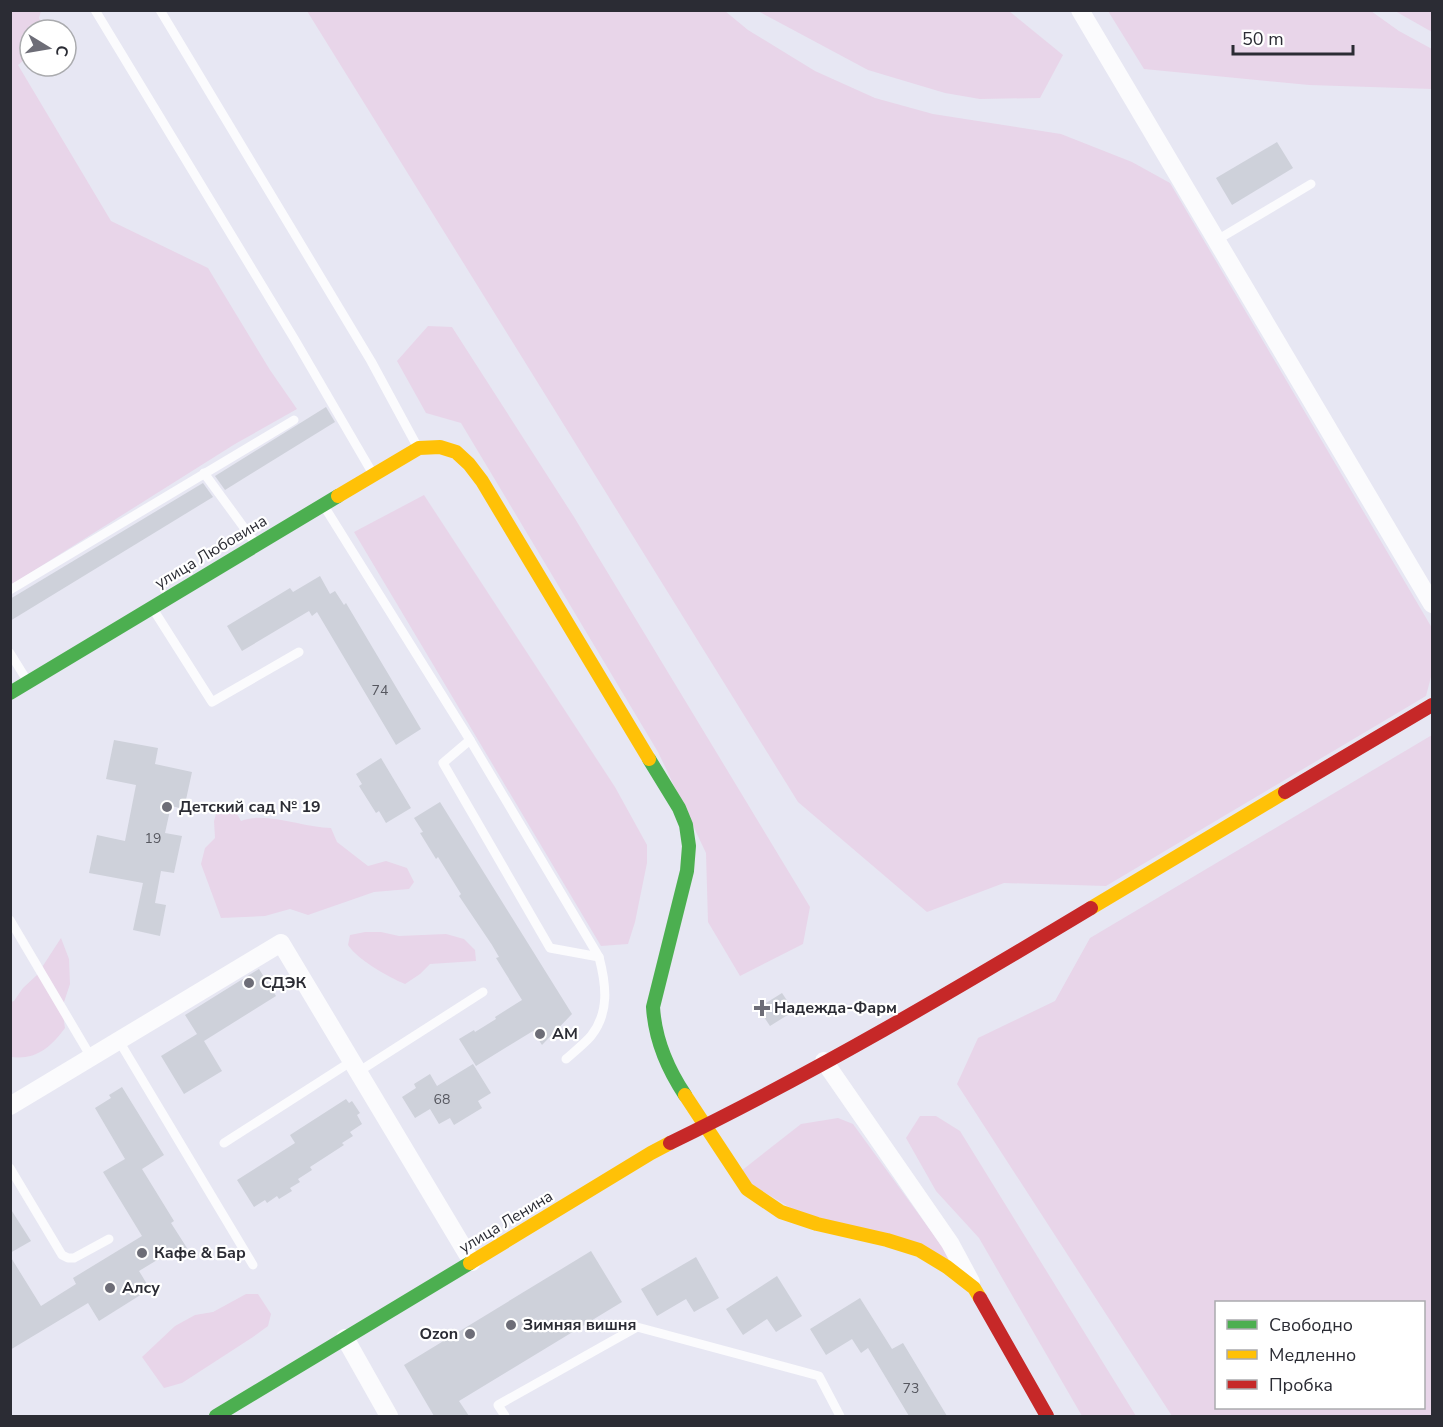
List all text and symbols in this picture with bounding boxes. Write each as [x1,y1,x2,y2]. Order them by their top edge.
north arrow [18,18,78,78]
scale bar [1233,18,1353,56]
text: 50 m [1242,27,1284,51]
text: С [50,43,74,58]
street label: улица Любовина [151,510,271,594]
house number: 74 [372,681,388,700]
place label: Детский сад № 19 [179,796,321,818]
marker: Детский сад № 19 [160,800,174,814]
house number: 19 [145,829,161,848]
place label: СДЭК [261,972,307,994]
marker: СДЭК [242,976,256,990]
place label: Надежда-Фарм [774,997,897,1019]
marker: Надежда-Фарм [755,1001,769,1015]
place label: АМ [552,1023,578,1045]
marker: АМ [533,1027,547,1041]
house number: 68 [434,1090,450,1109]
street label: улица Ленина [455,1185,557,1259]
place label: Кафе & Бар [154,1242,246,1264]
marker: Кафе & Бар [135,1246,149,1260]
place label: Алсу [122,1277,160,1299]
marker: Алсу [103,1281,117,1295]
legend [1215,1301,1425,1409]
text: Свободно [1269,1313,1353,1337]
place label: Зимняя вишня [523,1314,637,1336]
marker: Зимняя вишня [504,1318,518,1332]
place label: Ozon [419,1323,458,1345]
marker: Ozon [463,1327,477,1341]
text: Медленно [1269,1343,1356,1367]
text: Пробка [1269,1373,1333,1397]
house number: 73 [903,1379,919,1398]

